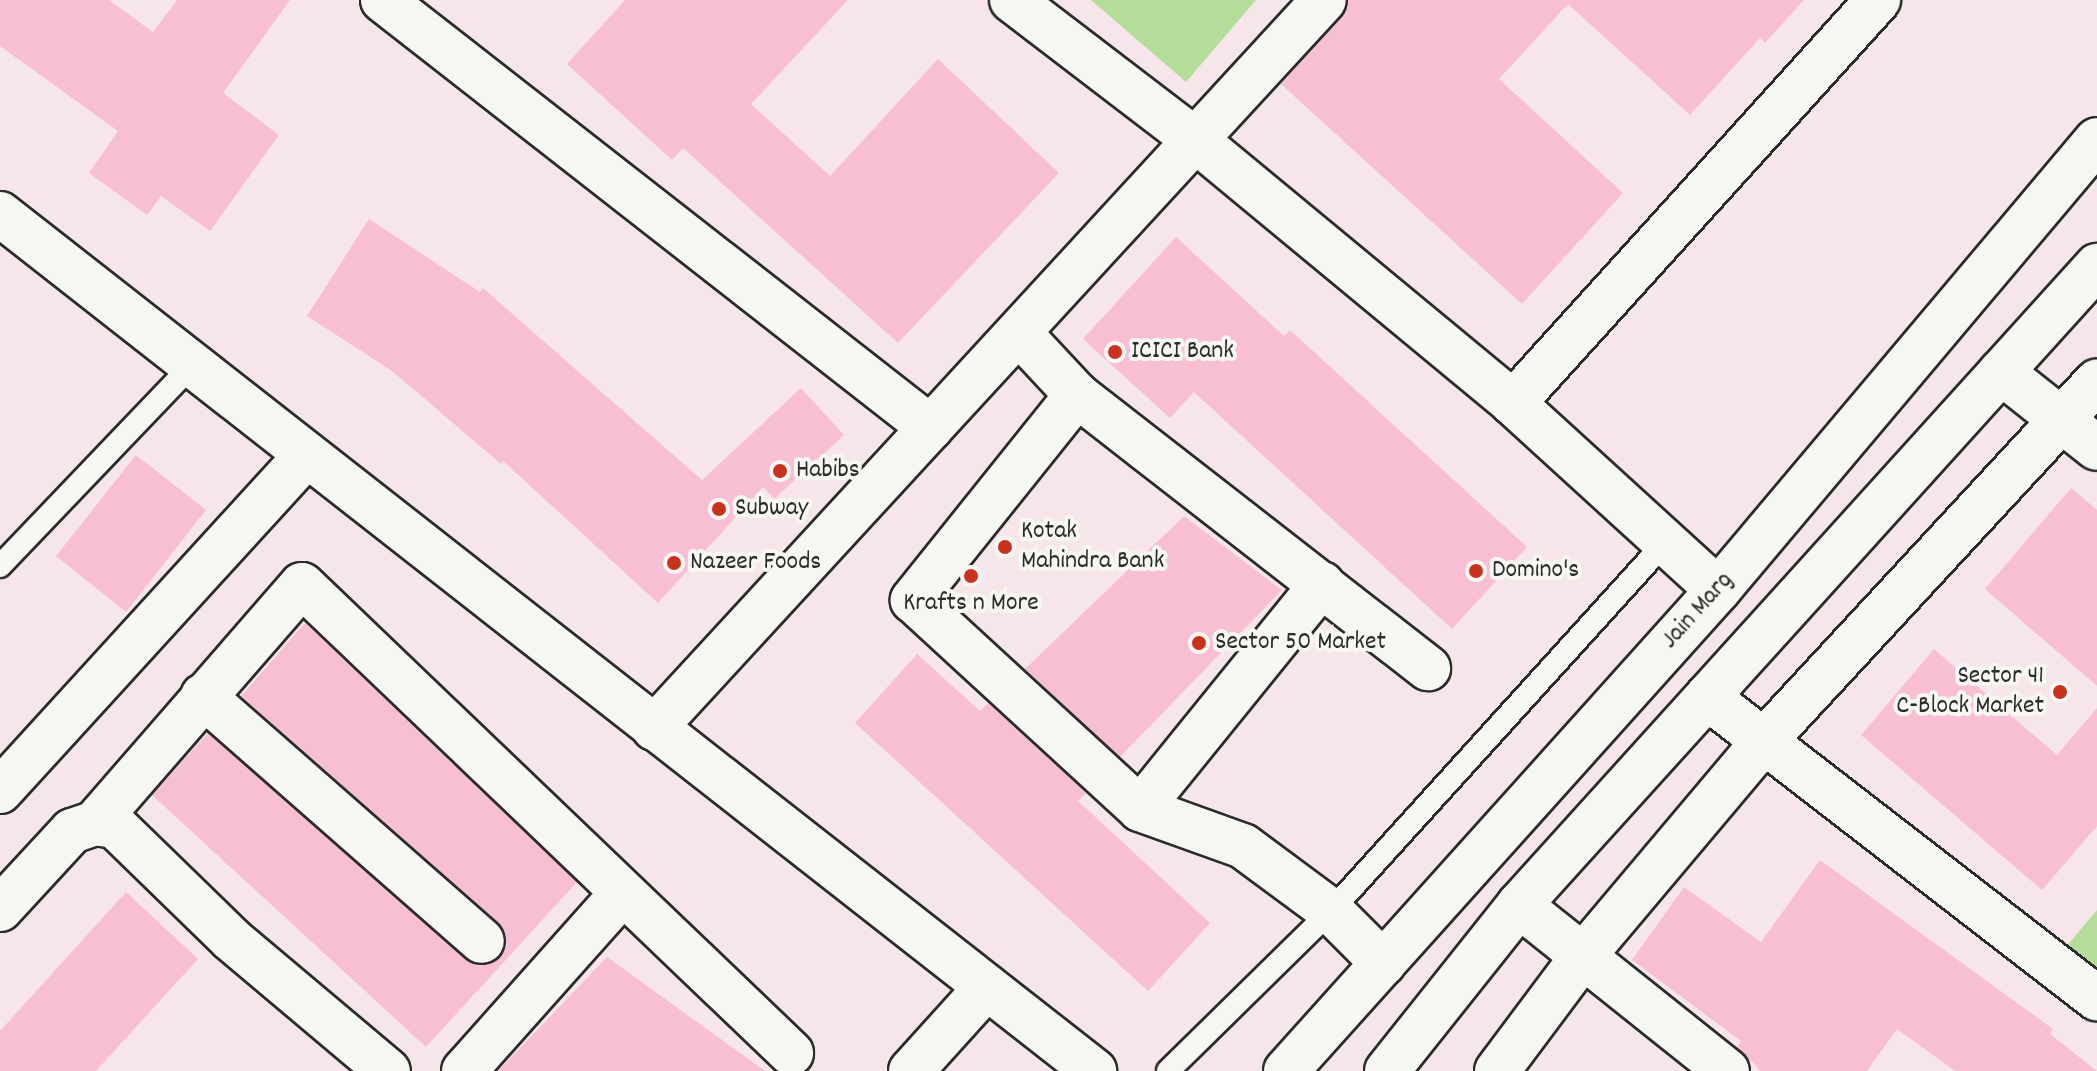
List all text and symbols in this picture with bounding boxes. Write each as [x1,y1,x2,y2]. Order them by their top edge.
place label: ICICI Bank [1131,336,1234,368]
marker: ICICI Bank [1106,343,1124,361]
place label: Habibs [796,455,860,487]
marker: Habibs [771,462,789,480]
place label: Subway [735,493,808,525]
marker: Subway [710,500,728,518]
place label: Kotak Mahindra Bank [1021,516,1164,578]
marker: Kotak Mahindra Bank [996,538,1014,556]
place label: Nazeer Foods [690,547,821,579]
marker: Nazeer Foods [665,554,683,572]
place label: Domino's [1492,555,1579,587]
marker: Domino's [1467,562,1485,580]
street label: Jain Marg [1655,566,1741,656]
marker: Krafts n More [962,567,980,585]
place label: Krafts n More [903,588,1039,620]
place label: Sector 50 Market [1215,627,1386,659]
marker: Sector 50 Market [1190,634,1208,652]
place label: Sector 41 C-Block Market [1896,661,2044,722]
marker: Sector 41 C-Block Market [2051,683,2069,701]

